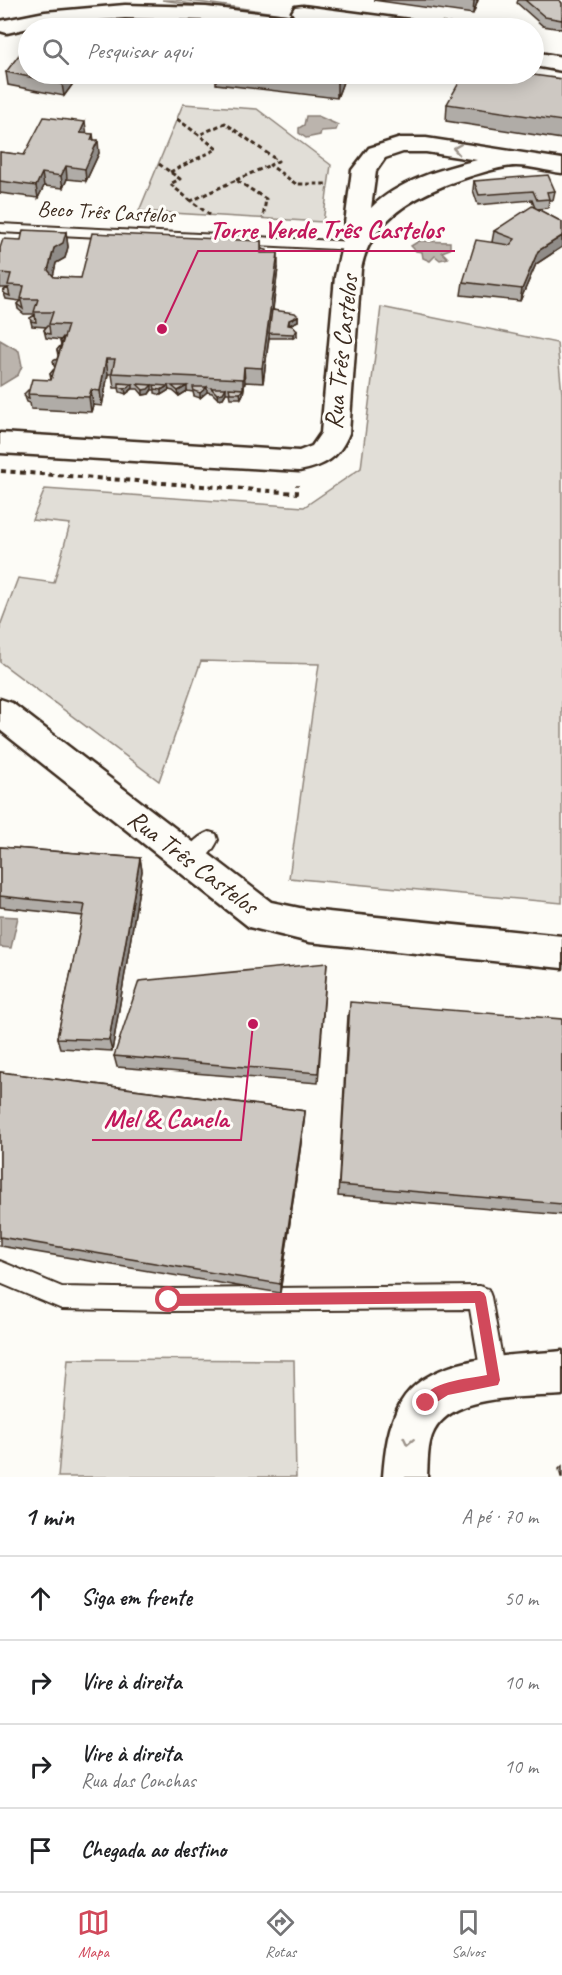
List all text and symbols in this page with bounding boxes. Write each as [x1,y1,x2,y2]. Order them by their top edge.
search box [18,18,544,84]
icon: search [39,35,72,68]
text: Pesquisar aqui [87,37,192,65]
one-way arrow [452,144,461,156]
street label: Beco Três Castelos [37,194,177,230]
callout: Torre Verde Três Castelos [198,206,455,251]
text: Torre Verde Três Castelos [209,212,445,246]
street label: Rua Três Castelos [316,271,366,431]
street label: Rua Três Castelos [121,802,267,923]
callout: Mel & Canela [92,1095,241,1140]
text: Mel & Canela [104,1101,231,1135]
route start [155,1286,181,1312]
route end [412,1389,438,1415]
one-way arrow [402,1435,415,1445]
text: 1 min [24,1500,74,1533]
text: A pé · 70 m [462,1504,538,1529]
icon: ahead [24,1582,57,1615]
text: Siga em frente [81,1584,192,1612]
text: 50 m [504,1586,538,1611]
icon: right [24,1666,57,1699]
text: Vire à direita [81,1668,181,1696]
text: 10 m [504,1670,538,1695]
text: Vire à direita [81,1740,181,1768]
icon: right [24,1750,57,1783]
text: 10 m [504,1754,538,1779]
text: Rua das Conchas [81,1768,196,1793]
icon: arrive [24,1834,57,1867]
text: Chegada ao destino [81,1836,226,1864]
tab: Mapa [77,1906,110,1962]
tab: Rotas [264,1906,297,1962]
tab: Salvos [451,1906,485,1962]

